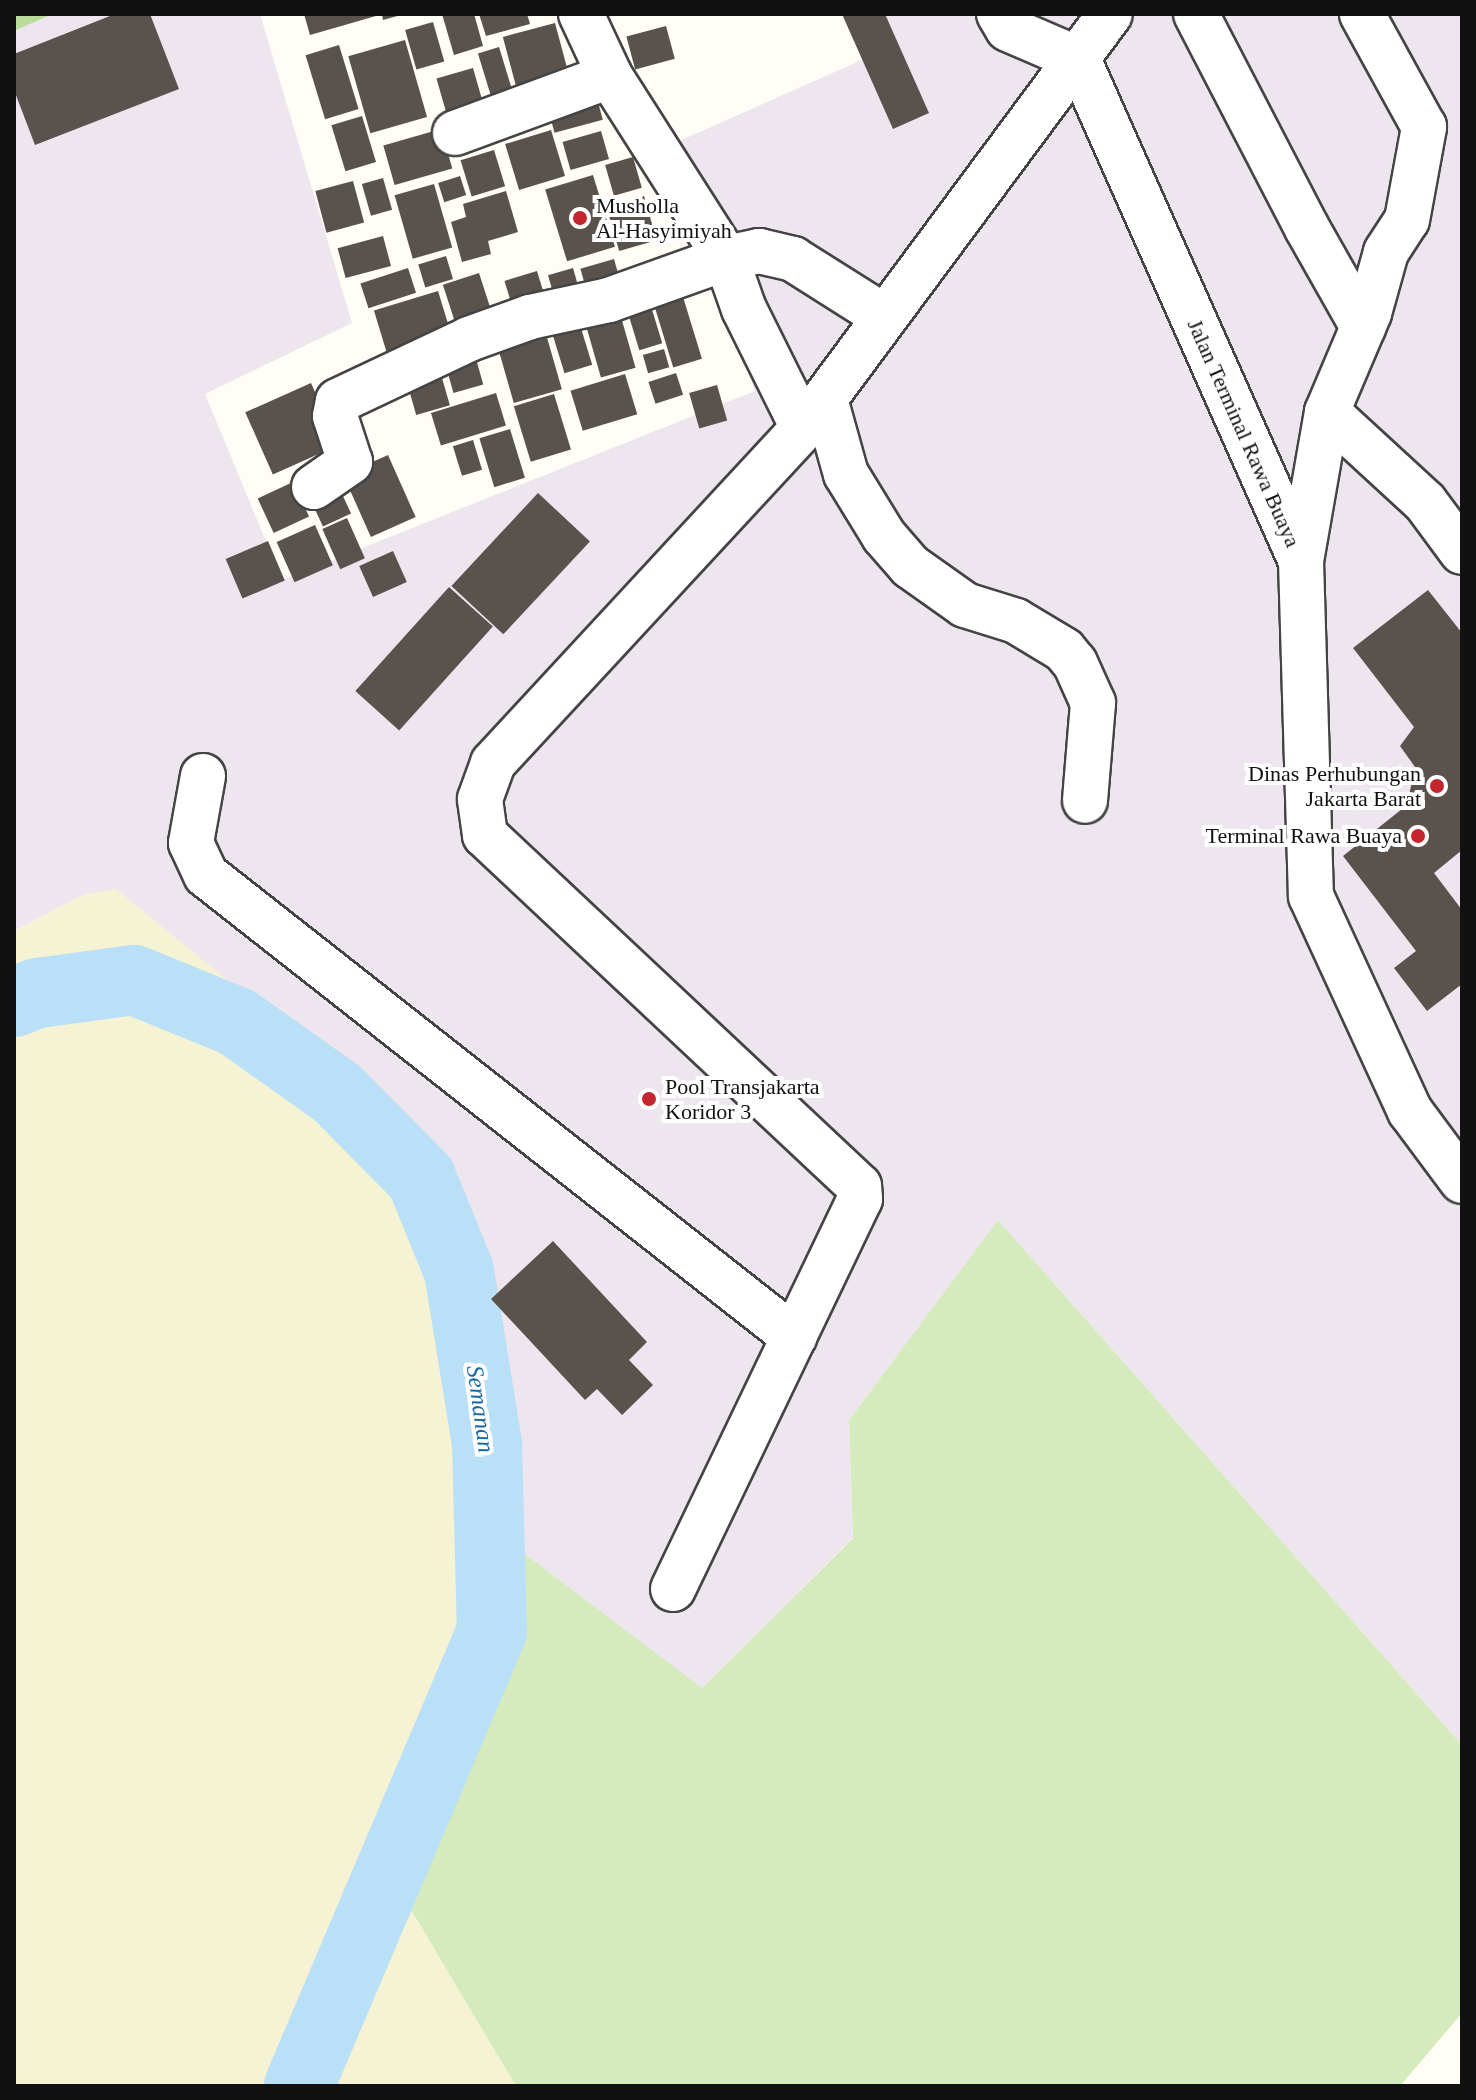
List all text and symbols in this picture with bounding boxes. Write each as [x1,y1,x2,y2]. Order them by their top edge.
place label: Musholla Al-Hasyimiyah [596,192,732,244]
marker: Musholla Al-Hasyimiyah [571,209,589,227]
street label: Jalan Terminal Rawa Buaya [1182,315,1306,551]
place label: Dinas Perhubungan Jakarta Barat [1248,760,1421,812]
marker: Dinas Perhubungan Jakarta Barat [1428,777,1446,795]
place label: Terminal Rawa Buaya [1206,823,1402,849]
marker: Terminal Rawa Buaya [1409,827,1427,845]
place label: Pool Transjakarta Koridor 3 [665,1073,820,1124]
marker: Pool Transjakarta Koridor 3 [640,1090,658,1108]
water label: Semanan [460,1363,500,1455]

